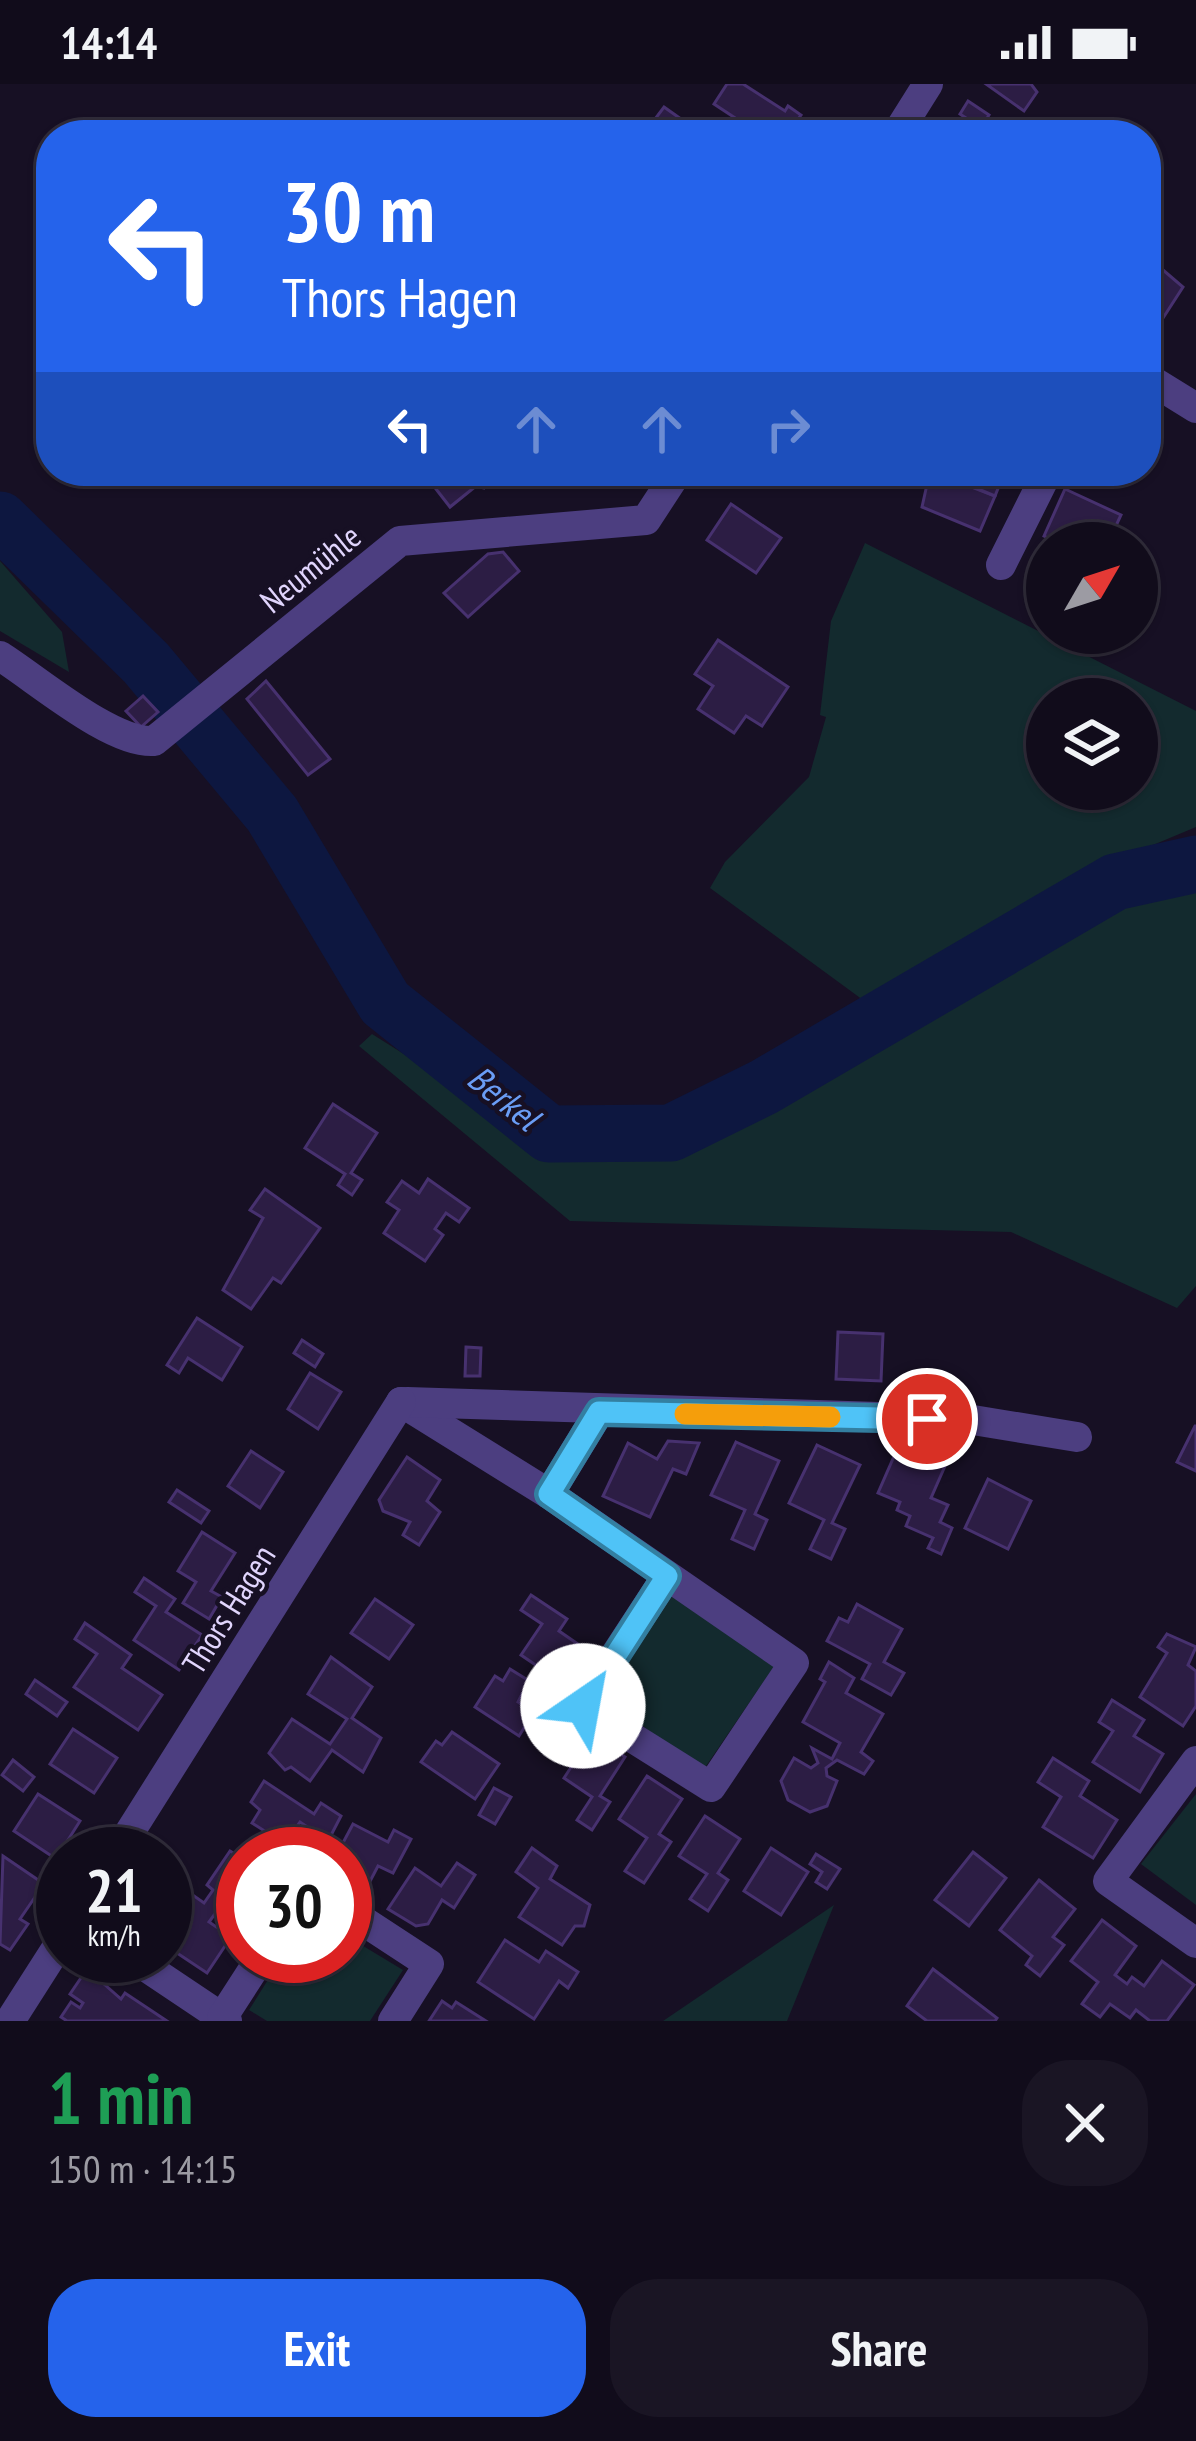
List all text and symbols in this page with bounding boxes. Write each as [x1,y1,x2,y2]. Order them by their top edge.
text: 14:14 [60,13,157,71]
text: 30 m [282,156,435,265]
icon: left [84,168,240,324]
text: Thors Hagen [282,262,518,332]
icon: left [377,396,443,462]
icon: ahead [503,396,569,462]
icon: ahead [629,396,695,462]
icon: right [755,396,821,462]
street label: Neumühle [251,514,369,622]
north arrow [1026,522,1158,654]
map controls [1026,522,1158,810]
button: layers [1026,678,1158,810]
water label: Berkel [459,1054,552,1142]
pin [876,1368,978,1470]
icon: arrive [894,1386,960,1452]
street label: Thors Hagen [172,1537,284,1681]
position arrow [520,1643,646,1769]
speed limit sign: 30 [216,1827,372,1983]
text: 21 [85,1851,143,1929]
text: km/h [87,1915,141,1954]
text: 1 min [48,2051,193,2144]
button: close [1022,2060,1148,2186]
text: 150 m · 14:15 [48,2143,237,2194]
button: Exit [48,2279,586,2417]
button: Share [610,2279,1148,2417]

